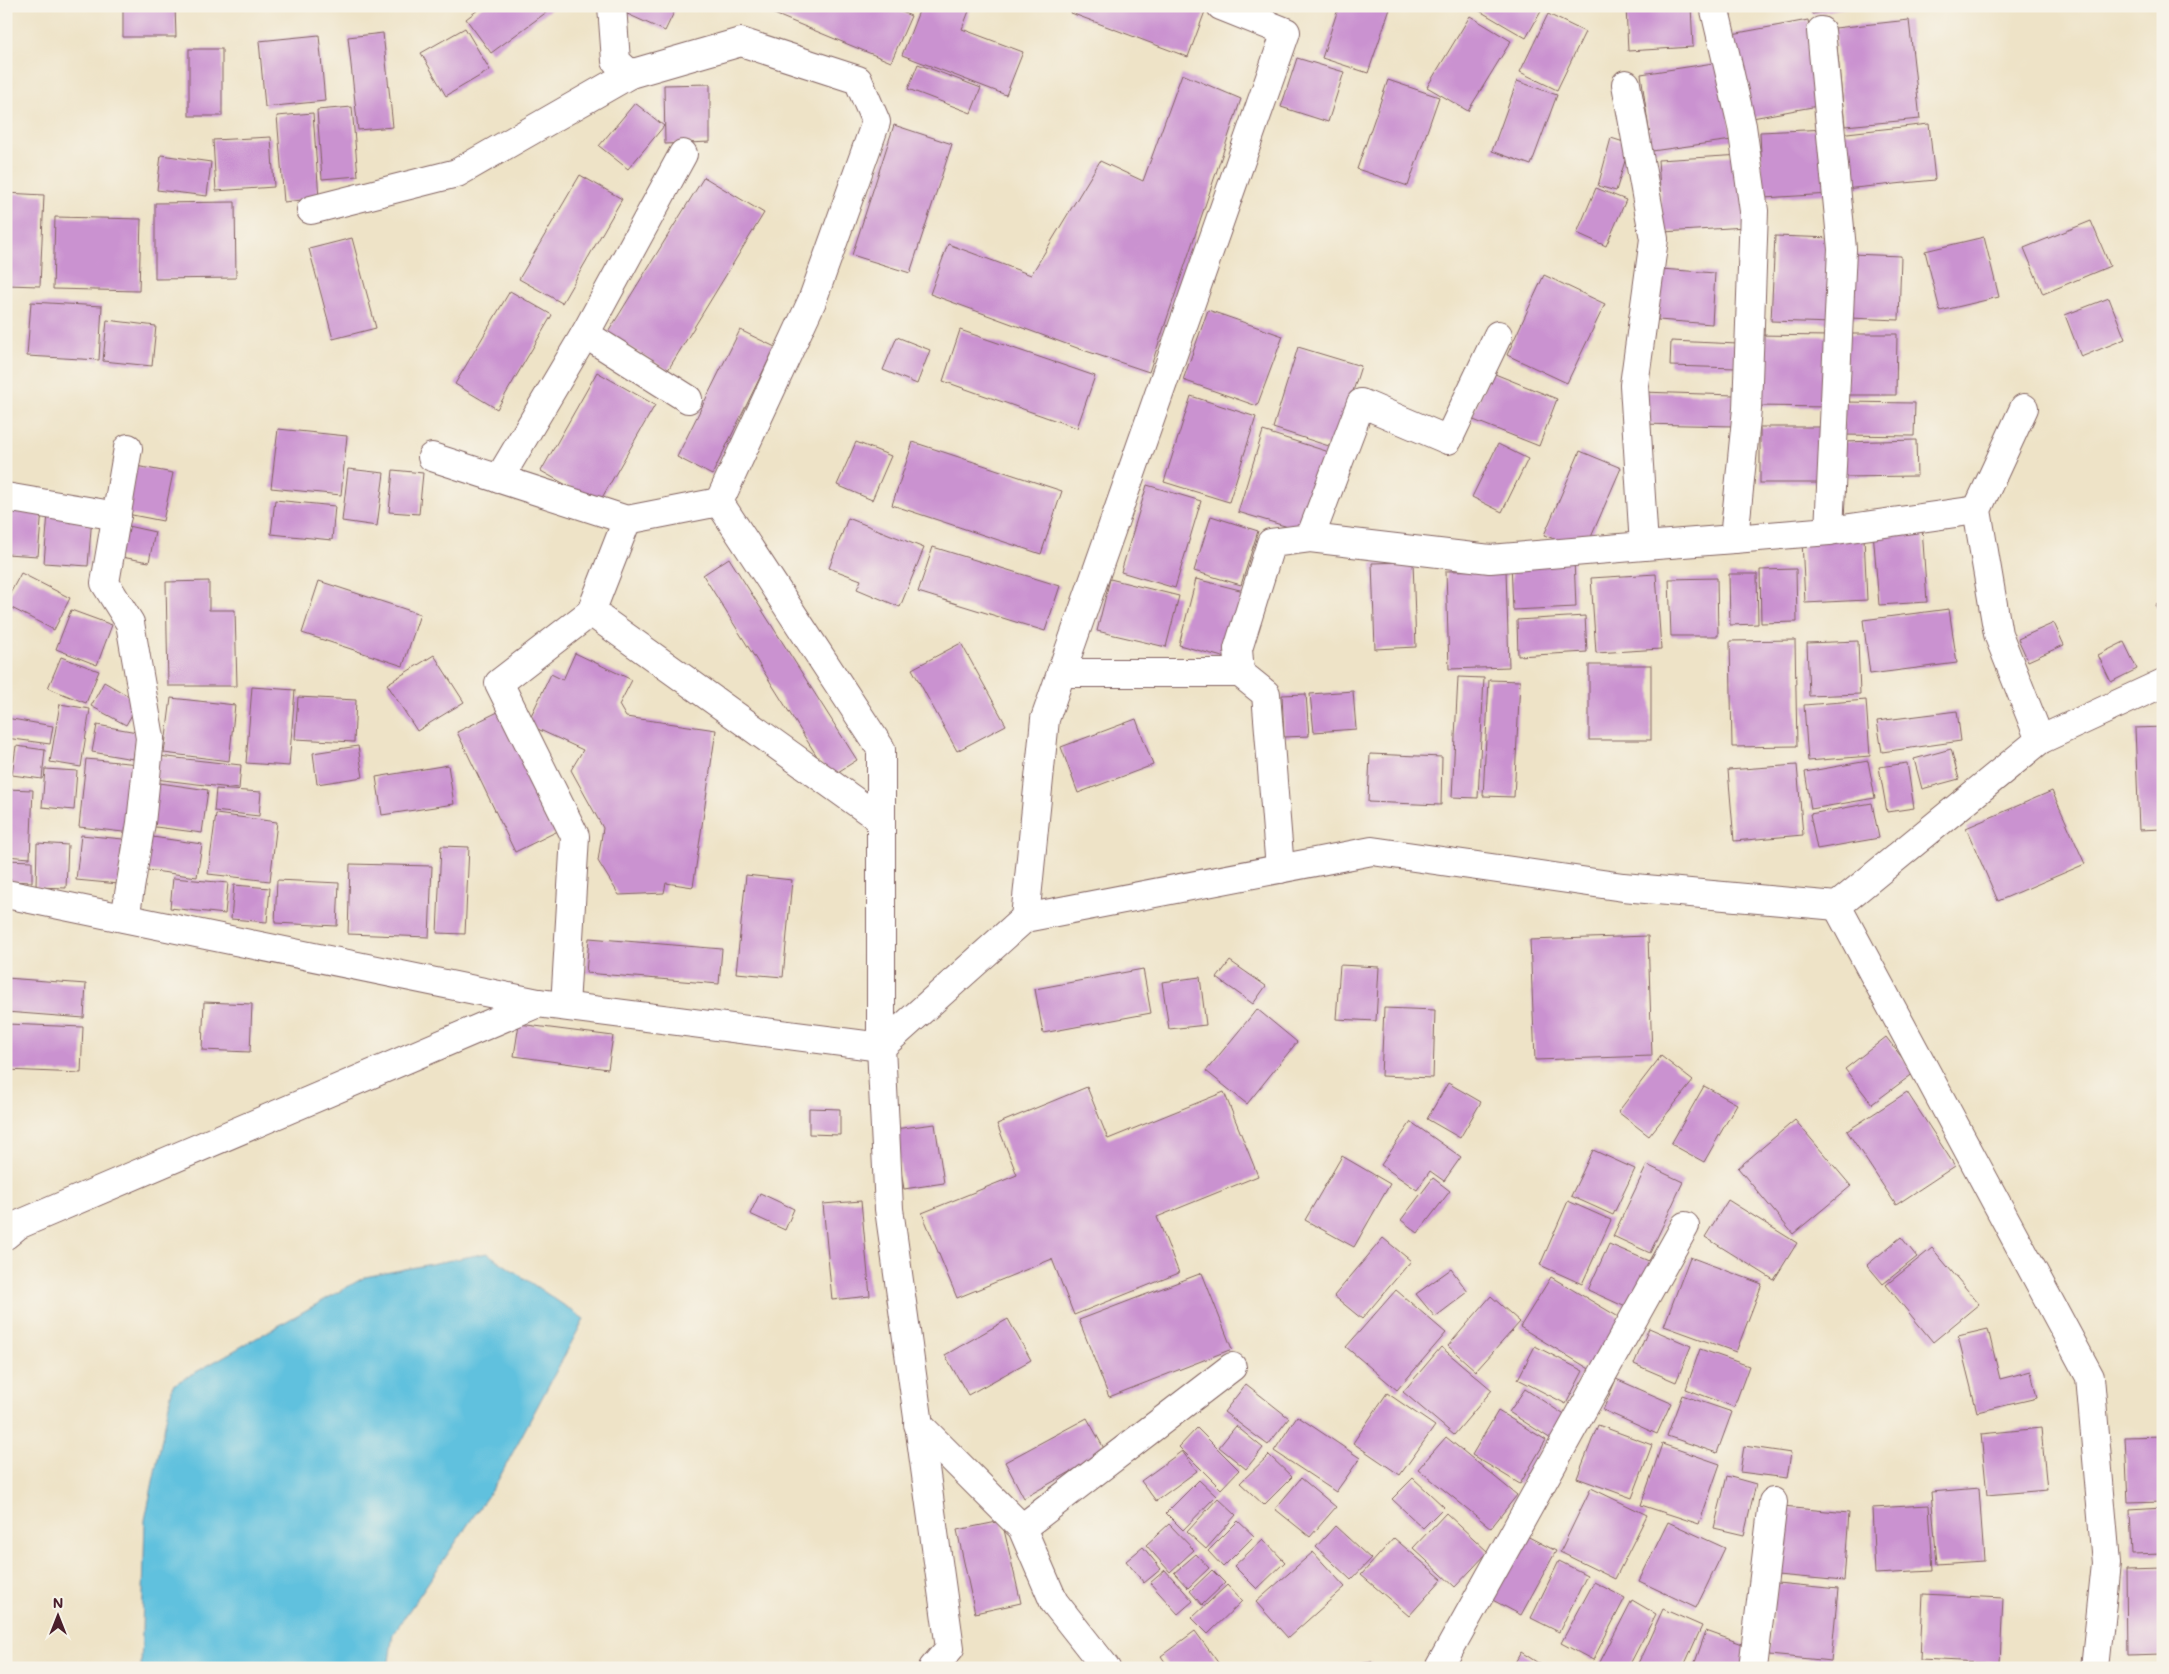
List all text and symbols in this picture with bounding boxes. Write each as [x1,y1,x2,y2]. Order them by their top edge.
north arrow [32,1592,82,1642]
text: N [53,1593,63,1612]

